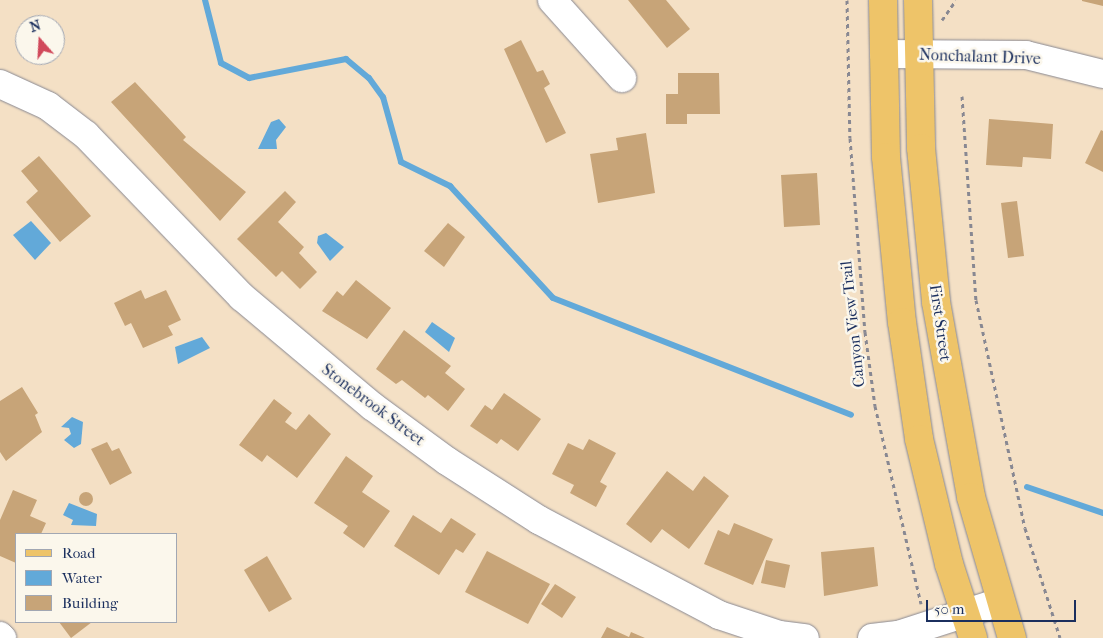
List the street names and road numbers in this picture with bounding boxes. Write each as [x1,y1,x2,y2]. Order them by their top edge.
street label: Nonchalant Drive [919,45,1041,69]
street label: Canyon View Trail [837,260,869,388]
street label: First Street [925,283,955,363]
street label: Stonebrook Street [318,360,428,450]

